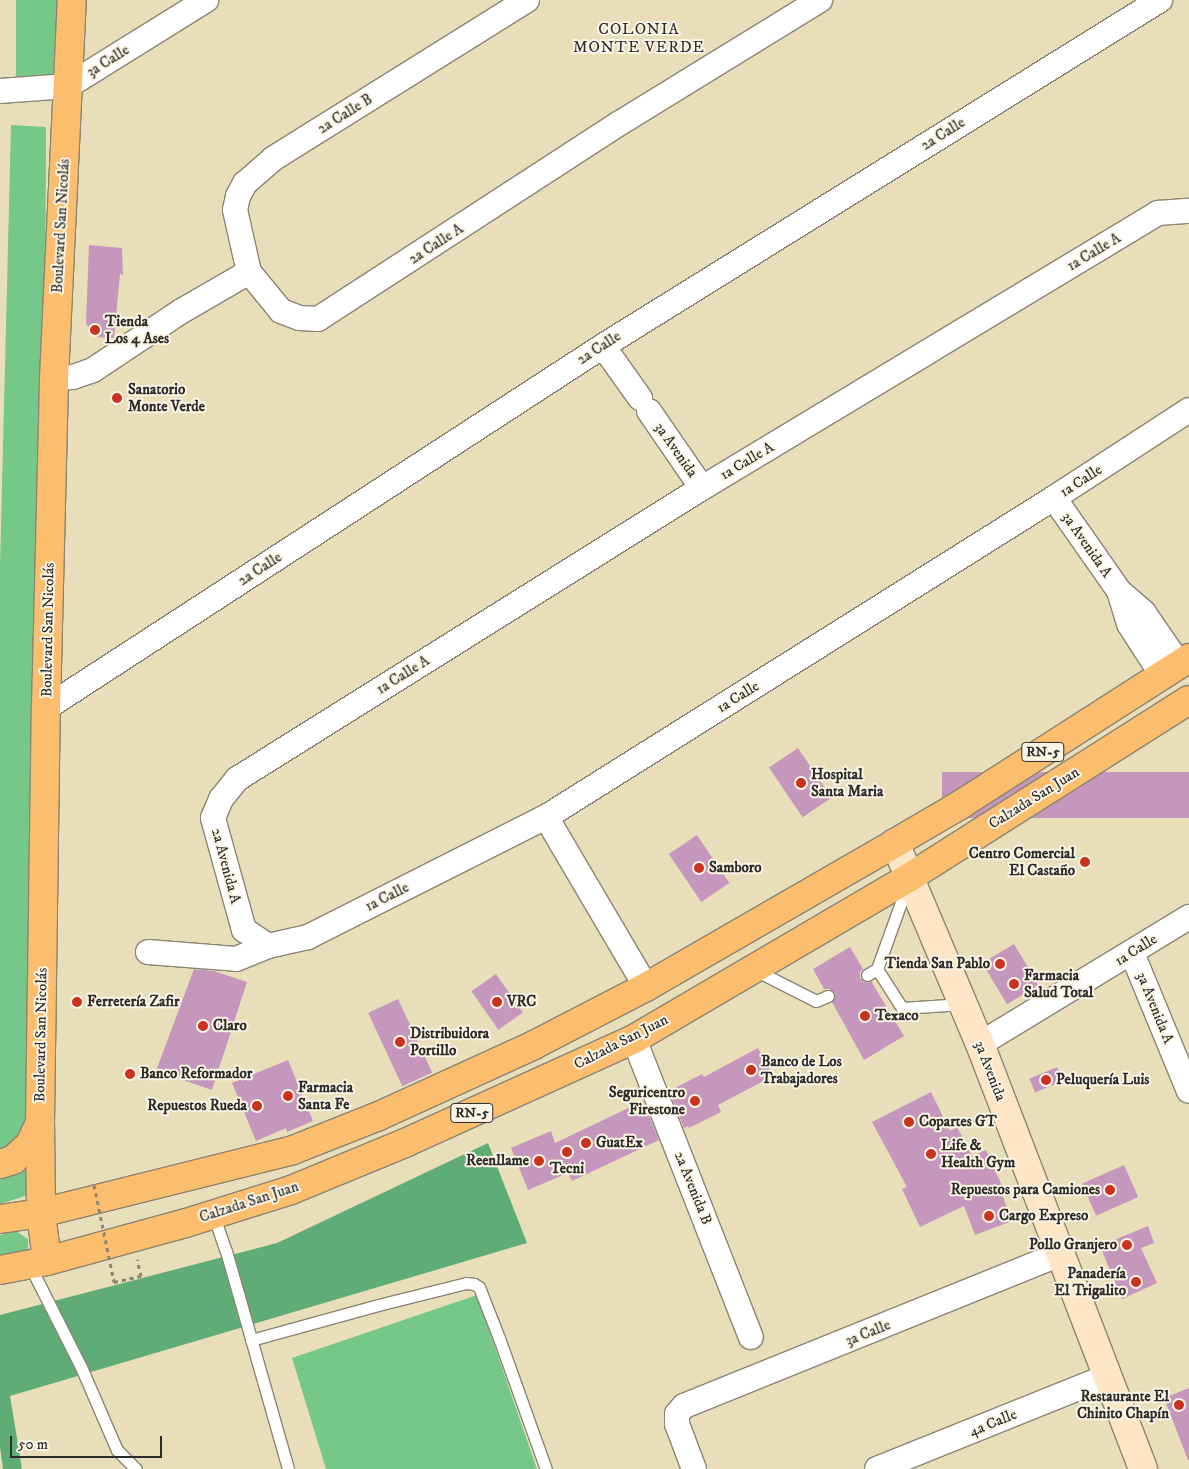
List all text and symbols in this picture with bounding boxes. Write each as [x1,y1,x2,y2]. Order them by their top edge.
district label: COLONIA MONTE VERDE [572,19,706,57]
street label: 3a Calle [83,41,133,81]
street label: 2a Calle B [314,90,376,138]
street label: 2a Calle [918,114,968,154]
street label: Boulevard San Nicolás [48,158,74,294]
street label: 2a Calle A [405,220,467,268]
street label: 1a Calle A [1064,229,1124,275]
place label: Tienda Los 4 Ases [105,312,169,347]
marker: Tienda Los 4 Ases [89,324,101,336]
street label: 2a Calle [574,327,624,369]
place label: Sanatorio Monte Verde [128,380,205,415]
marker: Sanatorio Monte Verde [110,391,124,405]
street label: 3a Avenida [651,419,701,481]
street label: 1a Calle A [717,438,777,484]
street label: 1a Calle [1057,461,1105,501]
street label: 3a Avenida A [1058,509,1116,581]
street label: 2a Calle [235,548,285,590]
street label: Boulevard San Nicolás [38,563,58,697]
street label: 1a Calle A [373,652,433,698]
street label: 1a Calle [713,677,763,717]
road number: RN-5 [1020,740,1066,764]
street label: Calzada San Juan [985,763,1083,833]
place label: Hospital Santa Maria [811,765,883,800]
marker: Hospital Santa Maria [795,777,807,789]
street label: 2a Avenida A [207,826,245,906]
place label: Centro Comercial El Castaño [969,844,1075,879]
marker: Centro Comercial El Castaño [1079,856,1091,868]
place label: Samboro [709,859,762,877]
marker: Samboro [693,862,705,874]
street label: 1a Calle [362,878,412,916]
street label: 1a Calle [1111,930,1161,970]
place label: Tienda San Pablo [885,955,990,973]
marker: Tienda San Pablo [994,958,1006,970]
place label: Farmacia Salud Total [1024,966,1093,1001]
street label: Boulevard San Nicolás [31,968,51,1102]
street label: 3a Avenida A [1133,970,1177,1046]
marker: Farmacia Salud Total [1008,978,1020,990]
place label: Ferretería Zafir [87,993,180,1011]
place label: VRC [507,993,536,1011]
marker: Ferretería Zafir [71,996,83,1008]
marker: VRC [491,996,503,1008]
place label: Texaco [875,1007,919,1025]
marker: Texaco [859,1010,871,1022]
street label: Calzada San Juan [571,1011,671,1073]
place label: Claro [213,1017,247,1035]
marker: Claro [197,1020,209,1032]
place label: Distribuidora Portillo [410,1024,489,1059]
marker: Distribuidora Portillo [394,1036,406,1048]
street label: 3a Avenida [970,1038,1010,1104]
place label: Banco de Los Trabajadores [761,1052,842,1087]
marker: Banco de Los Trabajadores [745,1064,757,1076]
place label: Banco Reformador [140,1065,252,1083]
marker: Banco Reformador [124,1068,136,1080]
place label: Peluquería Luis [1056,1071,1149,1089]
marker: Peluquería Luis [1040,1074,1052,1086]
place label: Farmacia Santa Fe [298,1078,353,1113]
place label: Seguricentro Firestone [609,1083,685,1118]
marker: Farmacia Santa Fe [282,1090,294,1102]
marker: Seguricentro Firestone [689,1095,701,1107]
place label: Repuestos Rueda [147,1097,247,1115]
marker: Repuestos Rueda [251,1100,263,1112]
road number: RN-5 [450,1102,494,1124]
place label: Copartes GT [919,1113,997,1131]
marker: Copartes GT [903,1116,915,1128]
place label: GuatEx [596,1134,643,1152]
place label: Life & Health Gym [941,1136,1015,1171]
marker: GuatEx [580,1137,592,1149]
marker: Tecni [561,1146,573,1158]
marker: Life & Health Gym [925,1148,937,1160]
street label: 2a Avenida B [670,1149,716,1227]
place label: Reenllame [466,1152,529,1170]
marker: Reenllame [533,1155,545,1167]
place label: Tecni [550,1160,584,1178]
street label: Calzada San Juan [197,1177,301,1227]
place label: Repuestos para Camiones [951,1181,1100,1199]
marker: Repuestos para Camiones [1104,1184,1116,1196]
place label: Cargo Expreso [999,1207,1088,1225]
marker: Cargo Expreso [983,1210,995,1222]
place label: Pollo Granjero [1029,1236,1117,1254]
marker: Pollo Granjero [1121,1239,1133,1251]
place label: Panadería El Trigalito [1054,1264,1126,1299]
marker: Panadería El Trigalito [1130,1276,1142,1288]
street label: 3a Calle [843,1316,893,1350]
place label: Restaurante El Chinito Chapín [1077,1387,1169,1422]
marker: Restaurante El Chinito Chapín [1173,1399,1185,1411]
street label: 4a Calle [967,1405,1019,1441]
scale bar [12,1426,165,1458]
text: 50 m [18,1435,48,1454]

